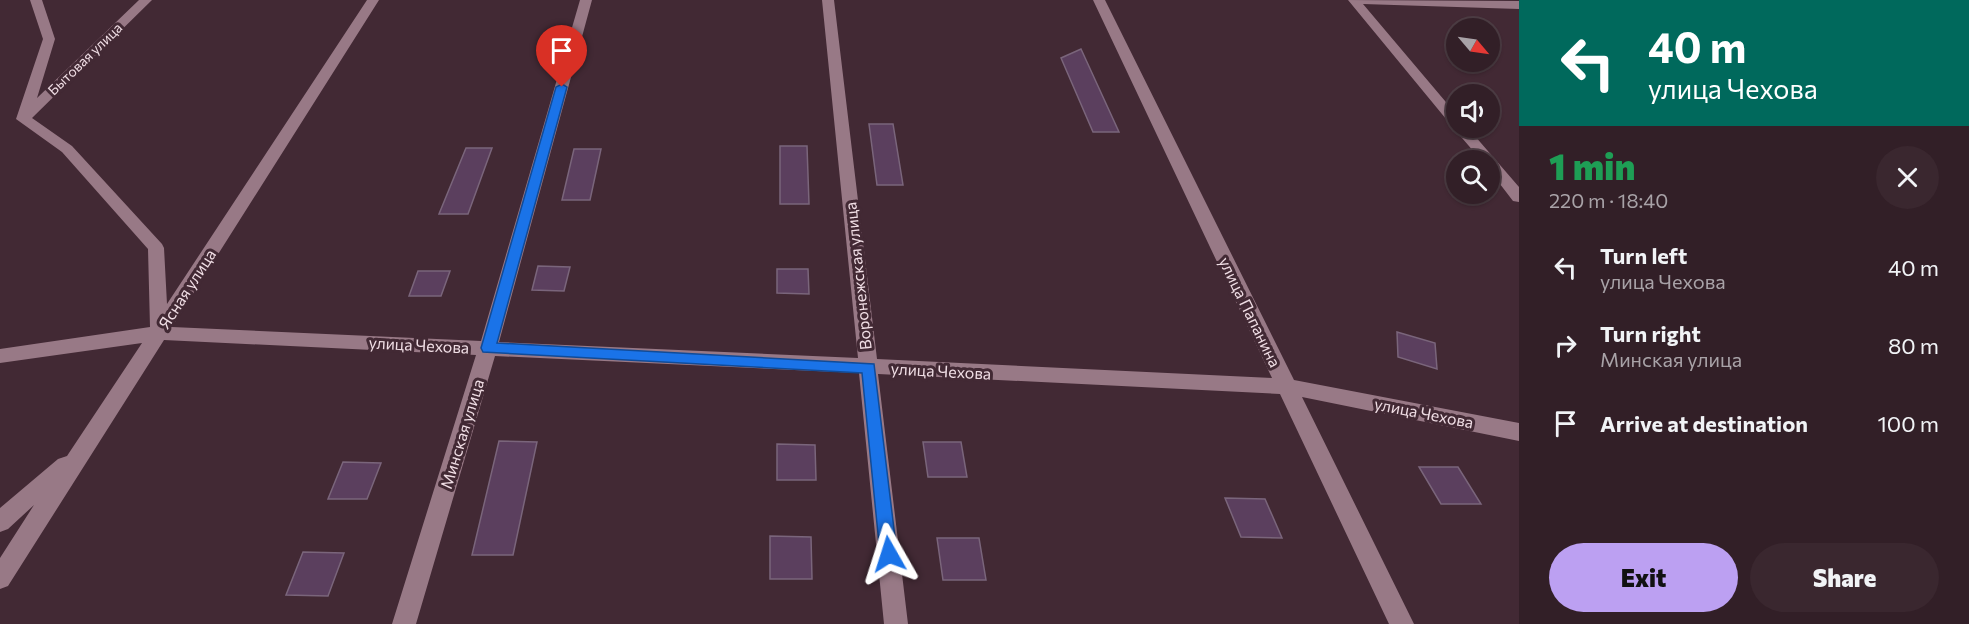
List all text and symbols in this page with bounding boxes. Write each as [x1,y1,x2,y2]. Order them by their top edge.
north arrow [1446,18,1500,72]
map controls [1446,18,1500,204]
street label: Бытовая улица [44,19,125,98]
text: 40 m [1648,20,1746,72]
icon: left [1549,24,1627,102]
pin [536,25,587,87]
icon: arrive [545,34,578,67]
text: улица Чехова [1648,72,1818,105]
button: sound [1446,84,1500,138]
text: 1 min [1549,143,1635,187]
button: close [1876,146,1939,209]
button: search [1446,150,1500,204]
text: 220 m · 18:40 [1549,188,1668,212]
street label: Воронежская улица [840,201,875,351]
text: Turn left [1600,242,1687,269]
street label: Ясная улица [154,245,219,332]
icon: left [1549,251,1582,284]
street label: улица Папанина [1216,254,1285,370]
text: 40 m [1888,254,1939,281]
text: улица Чехова [1600,269,1726,293]
text: Turn right [1600,320,1701,347]
icon: right [1549,329,1582,362]
street label: улица Чехова [368,332,470,357]
text: 80 m [1888,332,1939,359]
text: Минская улица [1600,347,1742,371]
street label: улица Чехова [890,358,992,383]
street label: Минская улица [436,377,487,491]
street label: улица Чехова [1373,394,1475,431]
icon: arrive [1549,407,1582,440]
text: Arrive at destination [1600,410,1808,437]
text: 100 m [1877,410,1939,437]
position arrow [857,522,921,586]
button: Exit [1549,543,1738,612]
button: Share [1750,543,1939,612]

